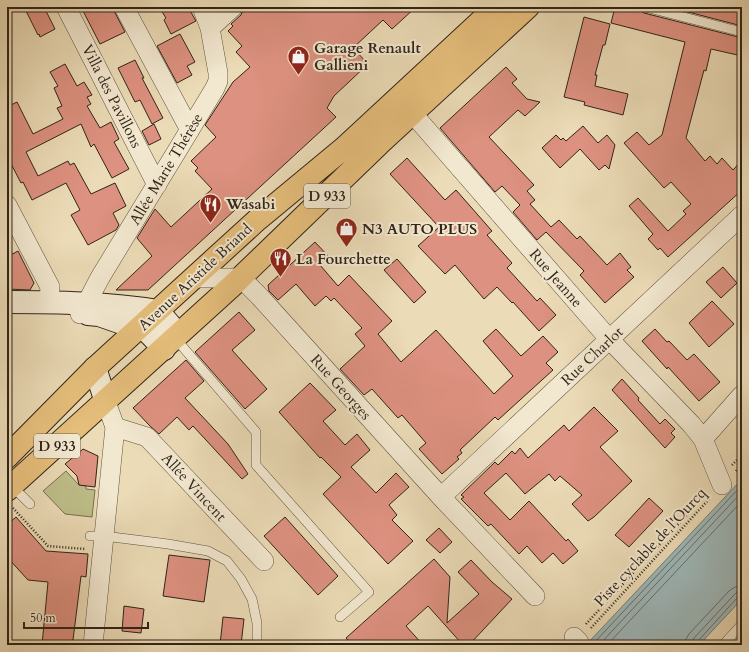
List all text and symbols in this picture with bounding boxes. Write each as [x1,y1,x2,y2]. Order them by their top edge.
place label: Garage Renault Gallieni [314,38,421,75]
street label: Villa des Pavillons [77,41,147,151]
shop icon: Garage Renault Gallieni [285,44,311,77]
street label: Allée Marie Thérèse [125,109,207,229]
road number: D 933 [304,184,350,208]
restaurant icon: Wasabi [198,191,224,224]
place label: Wasabi [225,194,275,214]
shop icon: N3 AUTO PLUS [334,216,360,249]
street label: Avenue Aristide Briand [134,219,256,335]
place label: N3 AUTO PLUS [362,219,477,239]
street label: Rue Jeanne [525,244,587,312]
restaurant icon: La Fourchette [267,246,293,279]
place label: La Fourchette [296,249,391,269]
street label: Rue Charlot [557,322,627,390]
street label: Rue Georges [306,350,376,424]
road number: D 933 [34,434,80,458]
street label: Allée Vincent [157,448,231,526]
street label: Piste cyclable de l'Ourcq [590,483,710,611]
scale bar [24,604,148,630]
text: 50 m [30,610,57,626]

